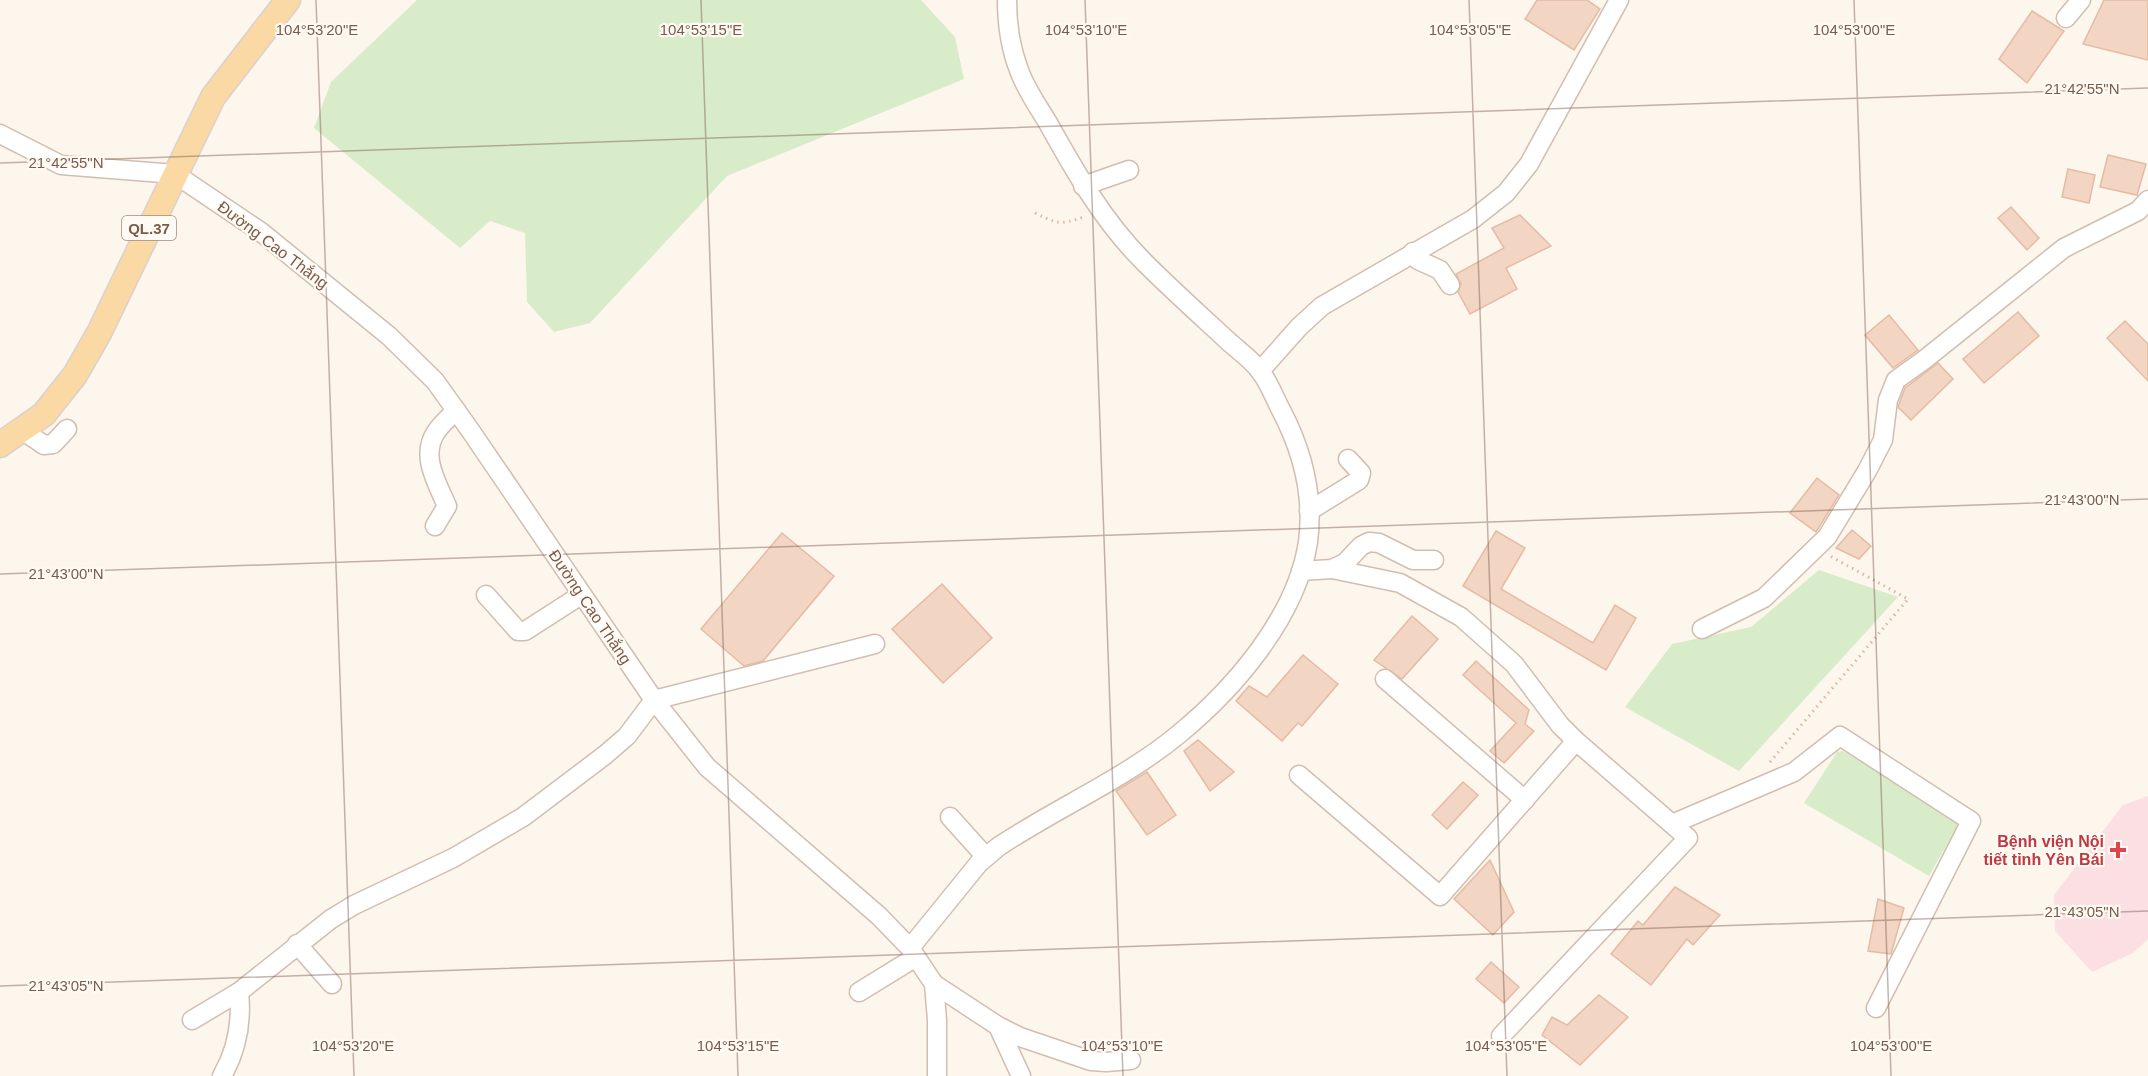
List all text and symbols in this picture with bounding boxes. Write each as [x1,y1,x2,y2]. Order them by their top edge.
text: 104°53'20"E [276,21,358,38]
text: 104°53'15"E [660,21,742,38]
text: 104°53'10"E [1045,21,1127,38]
text: 104°53'05"E [1429,21,1511,38]
text: 104°53'00"E [1813,21,1895,38]
text: 21°42'55"N [2044,80,2120,97]
text: 21°42'55"N [28,154,104,171]
street label: Đường Cao Thắng [214,197,332,292]
road number: QL.37 [122,216,176,240]
text: 21°43'00"N [2044,491,2120,508]
street label: Đường Cao Thắng [546,546,635,667]
text: 21°43'00"N [28,565,104,582]
place label: Bệnh viện Nội tiết tỉnh Yên Bái [1983,833,2104,868]
marker: Bệnh viện Nội tiết tỉnh Yên Bái [2109,841,2127,859]
text: 21°43'05"N [2044,903,2120,920]
text: 21°43'05"N [28,977,104,994]
text: 104°53'20"E [312,1037,394,1054]
text: 104°53'15"E [697,1037,779,1054]
text: 104°53'10"E [1081,1037,1163,1054]
text: 104°53'05"E [1465,1037,1547,1054]
text: 104°53'00"E [1850,1037,1932,1054]

